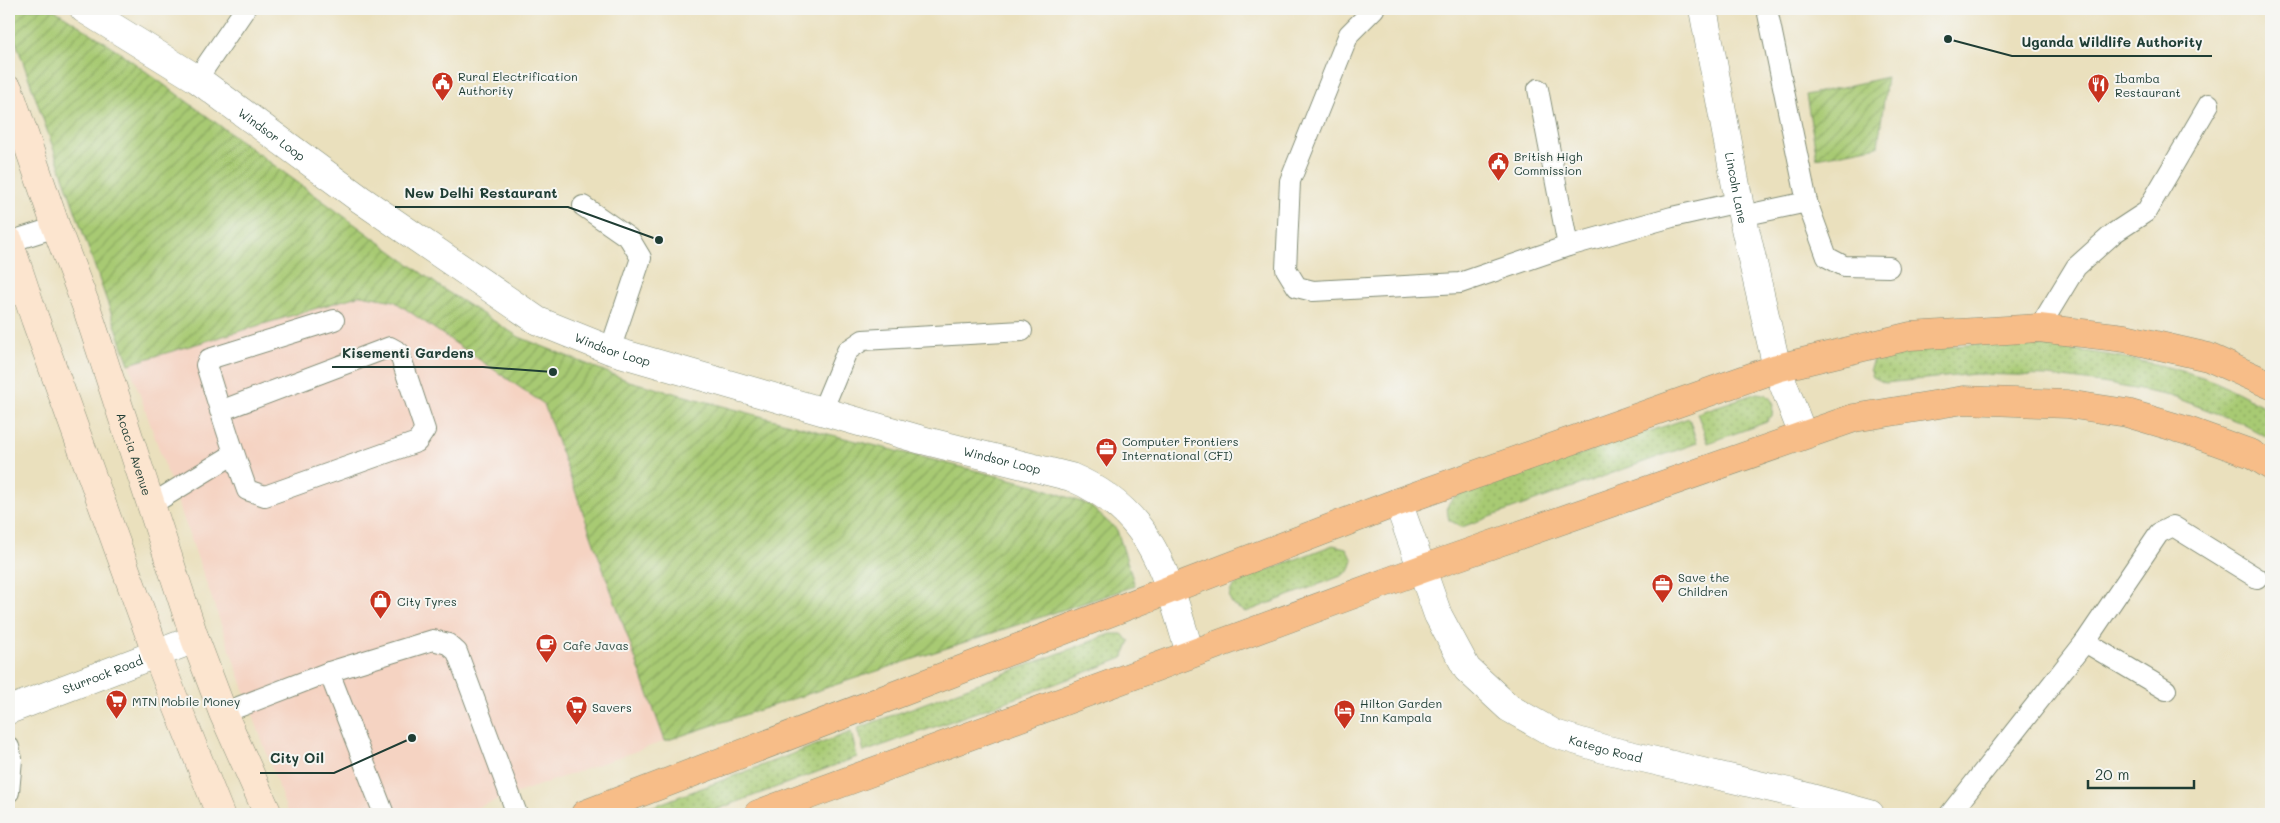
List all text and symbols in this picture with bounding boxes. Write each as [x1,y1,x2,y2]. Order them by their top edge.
callout: Uganda Wildlife Authority [2012,27,2212,56]
text: Uganda Wildlife Authority [2022,32,2203,51]
place label: Rural Electrification Authority [458,68,578,98]
place label: Ibamba Restaurant [2115,70,2181,100]
public building icon: Rural Electrification Authority [430,71,454,102]
restaurant icon: Ibamba Restaurant [2087,73,2111,104]
street label: Windsor Loop [235,104,309,164]
place label: British High Commission [1514,148,1583,178]
public building icon: British High Commission [1486,151,1510,182]
street label: Lincoln Lane [1722,151,1752,225]
callout: New Delhi Restaurant [395,178,568,207]
text: New Delhi Restaurant [405,183,557,202]
street label: Windsor Loop [572,329,652,369]
callout: Kisementi Gardens [332,338,483,367]
text: Kisementi Gardens [342,343,474,362]
street label: Acacia Avenue [113,410,155,498]
place label: Computer Frontiers International (CFI) [1122,433,1239,463]
office icon: Computer Frontiers International (CFI) [1094,436,1118,467]
street label: Windsor Loop [962,443,1043,477]
place label: Save the Children [1678,569,1729,599]
office icon: Save the Children [1650,572,1674,603]
shop icon: City Tyres [369,589,393,620]
place label: City Tyres [397,593,457,609]
cafe icon: Cafe Javas [535,633,559,664]
place label: Cafe Javas [563,637,629,653]
street label: Sturrock Road [60,652,145,697]
supermarket icon: MTN Mobile Money [104,689,128,720]
place label: MTN Mobile Money [132,693,240,709]
supermarket icon: Savers [564,695,588,726]
place label: Hilton Garden Inn Kampala [1360,695,1442,725]
hotel icon: Hilton Garden Inn Kampala [1332,698,1356,729]
place label: Savers [592,699,632,715]
street label: Katego Road [1567,731,1644,766]
callout: City Oil [260,744,334,773]
text: City Oil [270,748,324,767]
scale bar [2088,758,2194,790]
text: 20 m [2095,764,2129,784]

